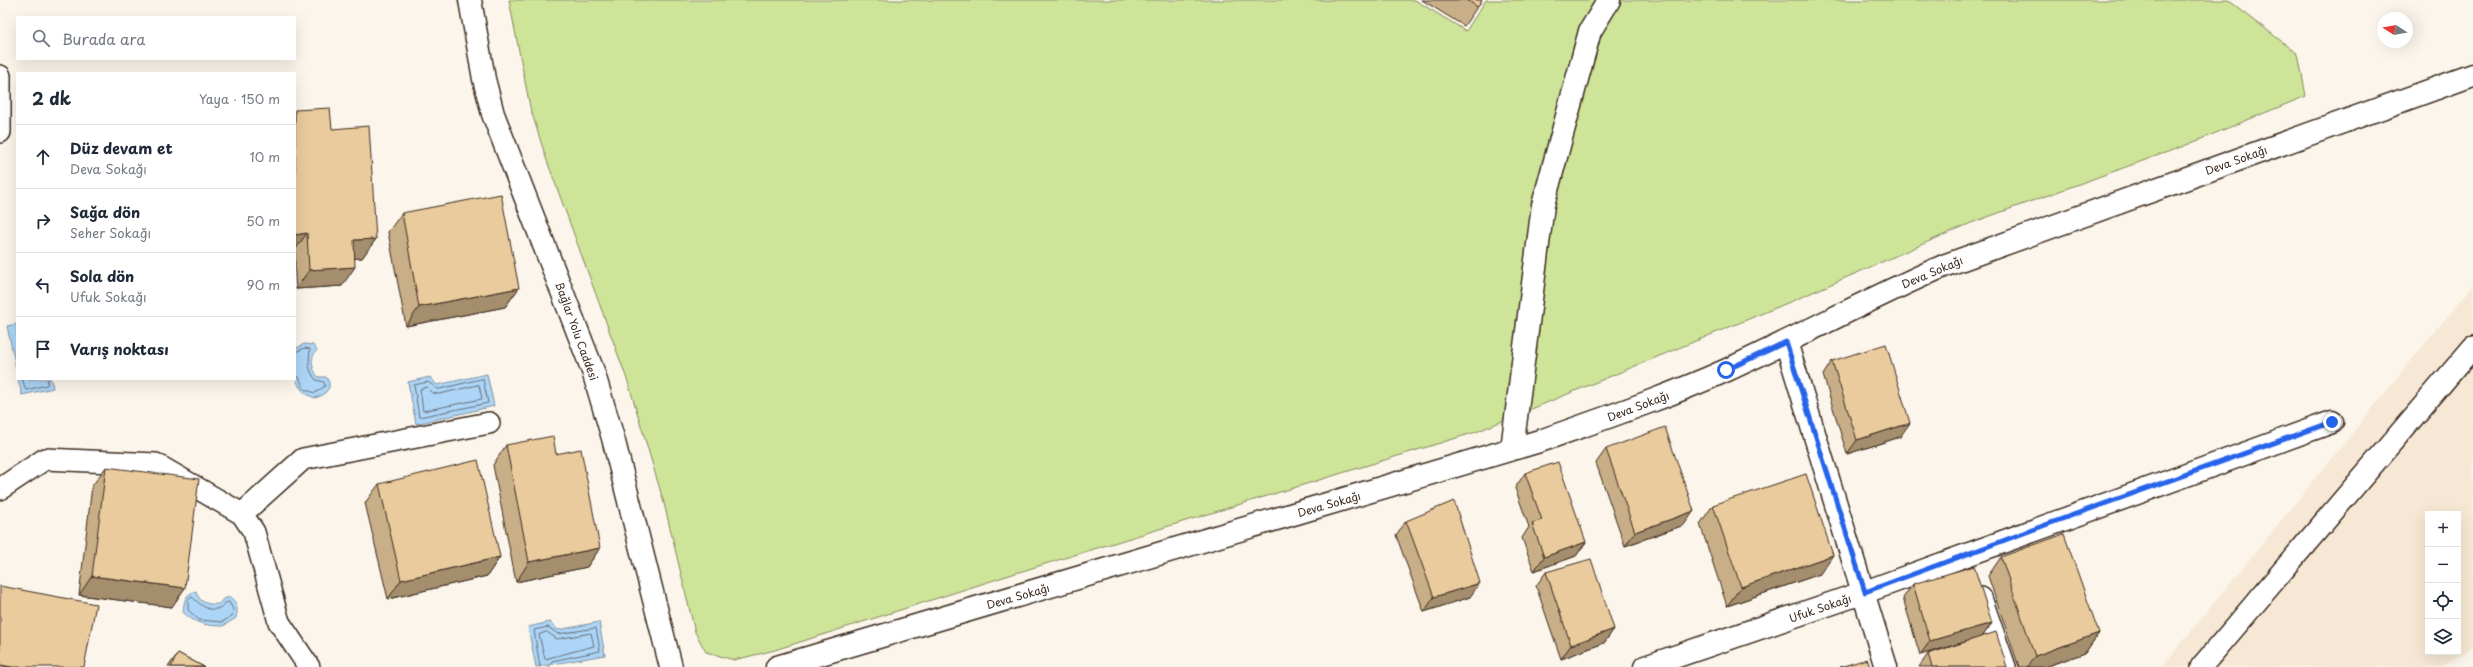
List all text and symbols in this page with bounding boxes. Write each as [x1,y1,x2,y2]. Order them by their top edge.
north arrow [2377,12,2413,48]
search box [16,16,296,60]
icon: search [30,27,52,49]
text: Burada ara [62,27,145,50]
text: 2 dk [32,85,71,111]
text: Yaya · 150 m [199,89,280,108]
text: Düz devam et [70,136,173,159]
street label: Deva Sokağı [2203,141,2269,179]
icon: ahead [32,146,54,168]
text: 10 m [250,147,280,166]
text: Deva Sokağı [70,159,147,178]
text: Sağa dön [70,200,140,223]
icon: right [32,210,54,232]
text: 50 m [246,211,280,230]
text: Seher Sokağı [70,223,151,242]
street label: Deva Sokağı [1899,251,1965,293]
text: Sola dön [70,264,134,287]
icon: left [32,274,54,296]
text: 90 m [247,275,280,294]
street label: Bağlar Yolu Caddesi [551,279,603,383]
text: Ufuk Sokağı [70,287,147,306]
text: Varış noktası [70,337,169,360]
icon: arrive [32,338,54,360]
route start [1717,361,1735,379]
street label: Deva Sokağı [1605,386,1671,426]
route end [2323,413,2341,431]
street label: Deva Sokağı [1295,487,1363,521]
map controls [2425,511,2461,655]
button: + [2425,511,2461,547]
button: − [2425,547,2461,583]
street label: Deva Sokağı [984,579,1052,613]
button: locate [2425,583,2461,619]
street label: Ufuk Sokağı [1787,589,1853,627]
button: layers [2425,619,2461,655]

